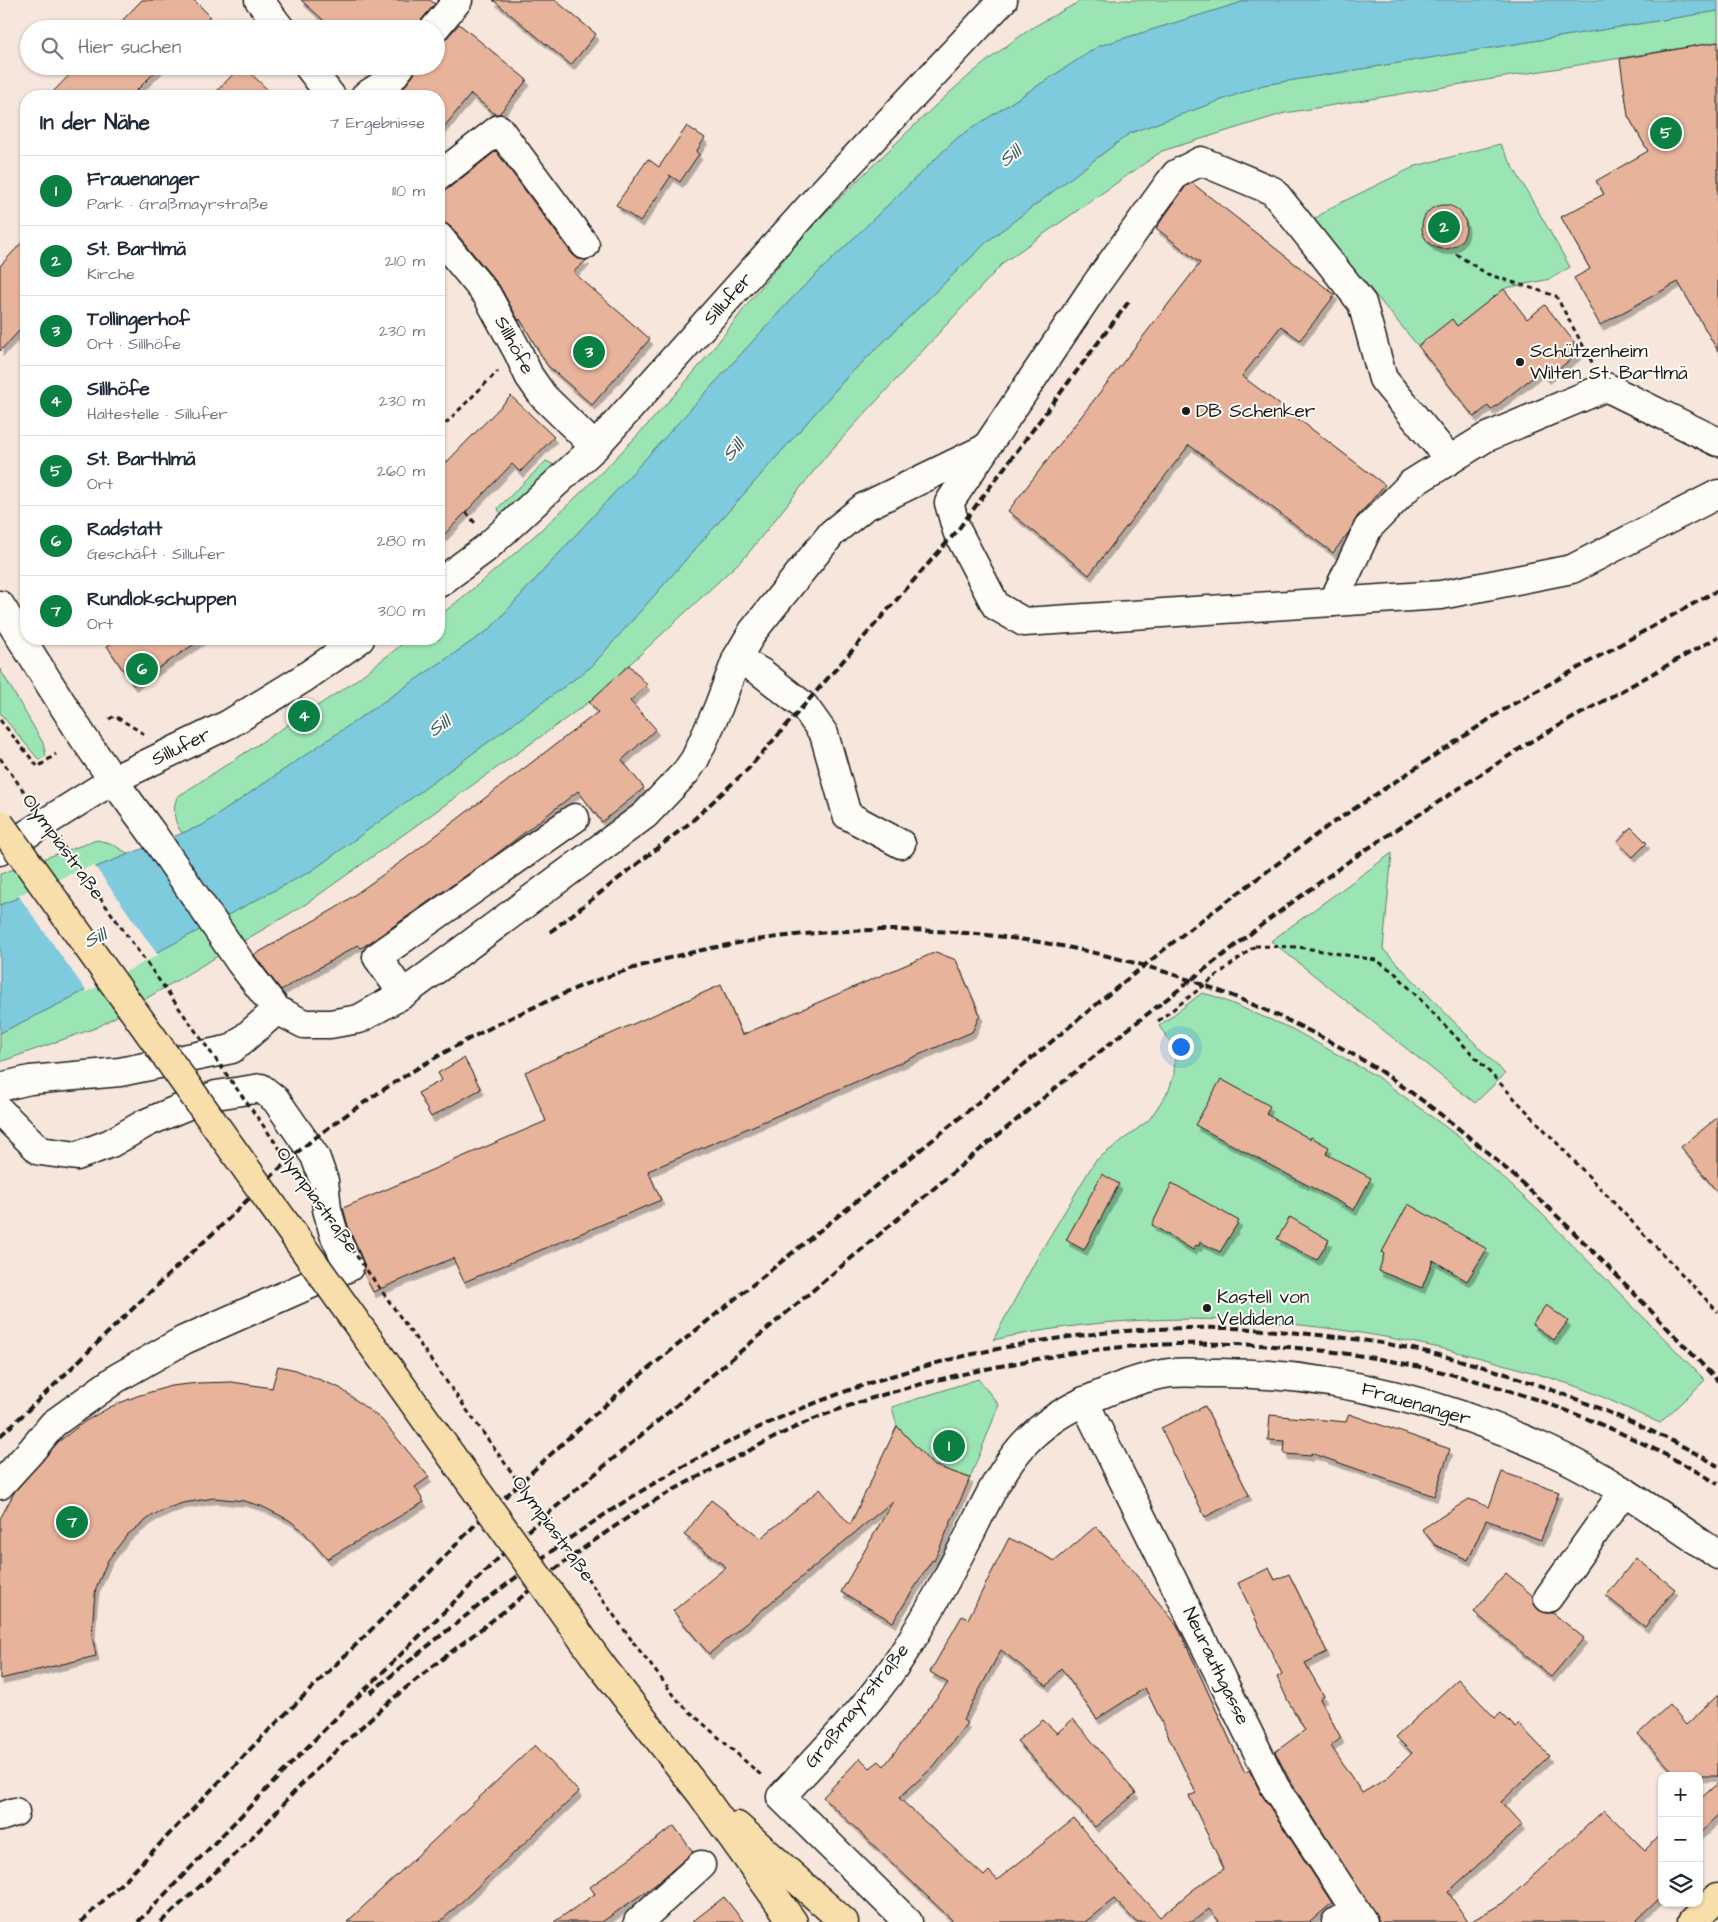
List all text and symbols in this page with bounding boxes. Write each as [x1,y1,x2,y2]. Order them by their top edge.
search box [20,20,445,75]
icon: search [38,34,66,62]
text: Hier suchen [78,34,181,61]
text: In der Nähe [40,108,150,137]
text: 7 Ergebnisse [329,112,425,134]
pin: 5 [1650,114,1682,152]
water label: Sill [993,136,1030,174]
text: Frauenanger [87,166,199,193]
text: 1 [55,180,57,202]
text: 110 m [392,180,425,202]
text: Park · Graßmayrstraße [87,193,268,215]
pin: 2 [1428,208,1460,246]
text: St. Bartlmä [87,236,186,263]
text: 2 [51,250,61,272]
text: 210 m [385,250,425,272]
text: Kirche [87,263,135,285]
street label: Sillufer [697,266,759,331]
text: Tollingerhof [87,306,190,333]
street label: Sillhöfe [487,311,541,379]
text: 3 [52,320,60,342]
text: 230 m [379,320,425,342]
text: Ort · Sillhöfe [87,333,181,355]
pin: 3 [573,333,605,371]
place label: Schützenheim Wilten St. Bartlmä [1530,338,1688,387]
marker: Schützenheim Wilten St. Bartlmä [1514,356,1526,368]
text: Sillhöfe [87,376,150,403]
text: 4 [51,390,61,412]
text: 230 m [379,390,425,412]
place label: DB Schenker [1196,398,1316,425]
text: Haltestelle · Sillufer [87,403,227,425]
marker: DB Schenker [1180,405,1192,417]
water label: Sill [715,430,753,468]
text: St. Barthlmä [87,446,195,473]
text: 5 [50,460,62,482]
text: 260 m [377,460,425,482]
text: Ort [87,473,113,495]
text: Radstatt [87,516,162,543]
text: 6 [51,530,61,552]
text: 280 m [377,530,425,552]
text: Geschäft · Sillufer [87,543,225,565]
text: Rundlokschuppen [87,586,236,613]
text: 7 [51,600,61,622]
text: 300 m [378,600,425,622]
text: Ort [87,613,113,635]
pin: 6 [126,650,158,688]
pin: 4 [288,697,320,735]
water label: Sill [422,707,458,744]
street label: Sillufer [147,721,216,773]
street label: Olympiastraße [14,788,111,906]
water label: Sill [79,920,113,955]
your location [1168,1034,1194,1060]
street label: Olympiastraße [268,1141,365,1259]
place label: Kastell von Veldidena [1217,1284,1309,1333]
marker: Kastell von Veldidena [1201,1302,1213,1314]
street label: Frauenanger [1358,1376,1474,1434]
pin: 1 [933,1427,965,1465]
street label: Olympiastraße [504,1470,601,1588]
pin: 7 [56,1503,88,1541]
street label: Neurauthgasse [1175,1603,1256,1730]
street label: Graßmayrstraße [798,1638,917,1775]
map controls [1658,1772,1703,1907]
button: + [1658,1772,1703,1817]
button: − [1658,1817,1703,1862]
button: layers [1658,1862,1703,1907]

